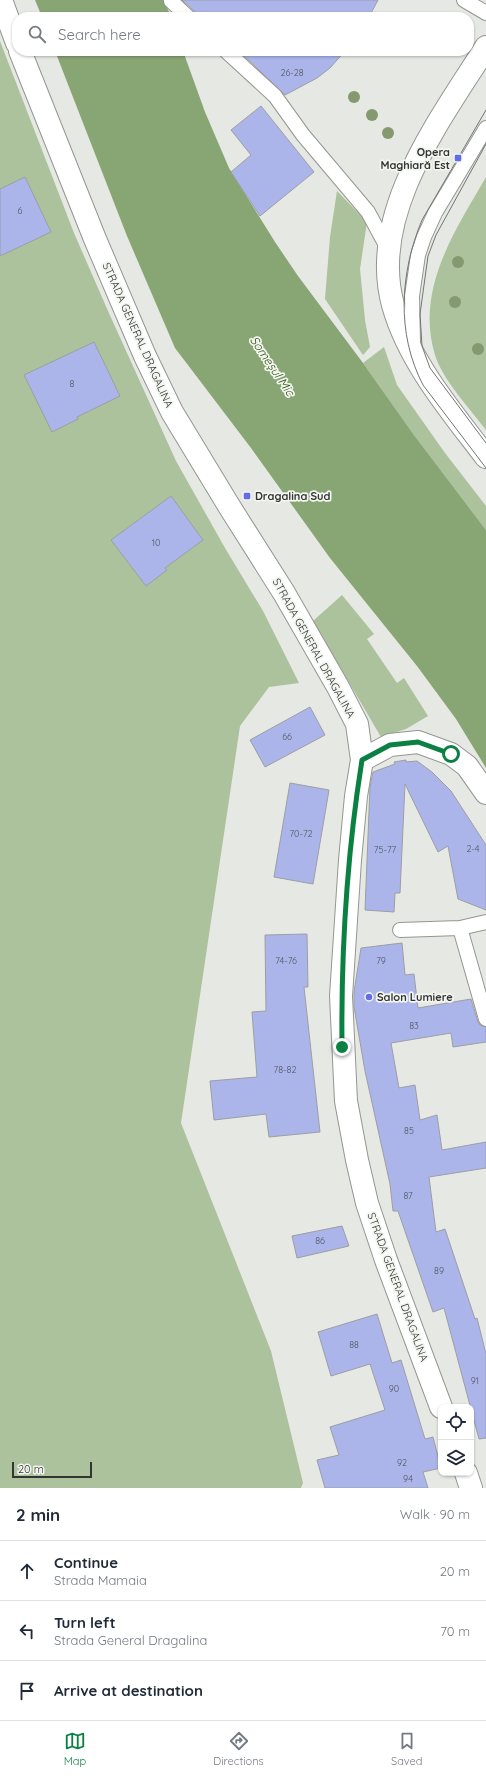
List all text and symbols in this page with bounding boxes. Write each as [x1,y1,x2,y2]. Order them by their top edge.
search box [12,12,474,56]
icon: search [26,23,48,45]
text: Search here [58,25,141,44]
house number: 26-28 [280,67,304,78]
place label: Opera Maghiară Est [380,145,450,172]
marker: Opera Maghiară Est [453,153,463,163]
house number: 6 [18,205,23,216]
street label: STRADA GENERAL DRAGALINA [100,260,176,410]
water label: Someșul Mic [247,333,299,400]
house number: 8 [70,378,75,389]
place label: Dragalina Sud [255,489,330,503]
marker: Dragalina Sud [242,491,252,501]
house number: 10 [152,537,160,548]
street label: STRADA GENERAL DRAGALINA [270,576,358,720]
house number: 66 [282,731,292,742]
route start [442,745,460,763]
house number: 70-72 [289,828,313,839]
house number: 2-4 [466,843,480,854]
house number: 75-77 [374,844,397,855]
house number: 74-76 [275,955,297,966]
house number: 79 [376,955,386,966]
place label: Salon Lumiere [377,990,453,1004]
marker: Salon Lumiere [364,992,374,1002]
house number: 83 [409,1020,419,1031]
route end [333,1038,351,1056]
house number: 78-82 [274,1064,296,1075]
house number: 85 [404,1125,414,1136]
house number: 87 [403,1190,413,1201]
street label: STRADA GENERAL DRAGALINA [364,1211,432,1363]
house number: 86 [315,1235,325,1246]
house number: 89 [434,1265,444,1276]
house number: 88 [349,1339,359,1350]
house number: 91 [471,1375,479,1386]
house number: 90 [389,1383,399,1394]
map controls [438,1404,474,1476]
button: locate [438,1404,474,1440]
button: layers [438,1440,474,1476]
house number: 92 [397,1457,407,1468]
scale bar [12,1460,92,1479]
text: 20 m [18,1462,44,1476]
house number: 94 [403,1473,413,1484]
text: 2 min [16,1504,60,1525]
text: Walk · 90 m [400,1506,470,1522]
text: Continue [54,1553,118,1572]
icon: ahead [16,1560,38,1582]
text: 20 m [440,1563,470,1579]
text: Strada Mamaia [54,1572,147,1588]
text: Turn left [54,1613,116,1632]
icon: left [16,1620,38,1642]
text: 70 m [440,1623,470,1639]
text: Strada General Dragalina [54,1632,207,1648]
icon: arrive [16,1680,38,1702]
text: Arrive at destination [54,1681,203,1700]
tab: Map [64,1730,86,1768]
tab: Directions [213,1730,264,1768]
tab: Saved [391,1730,422,1768]

